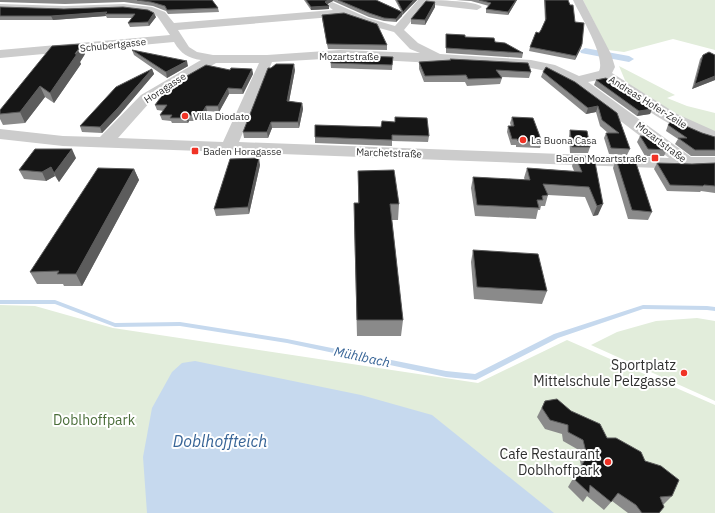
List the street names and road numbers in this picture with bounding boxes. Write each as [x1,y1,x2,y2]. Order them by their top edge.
street label: Schubertgasse [79,35,147,55]
street label: Mozartstraße [319,50,380,63]
street label: Horagasse [142,69,189,106]
street label: Andreas Hofer-Zeile [606,73,690,132]
street label: Mozartstraße [633,119,689,166]
street label: Marchetstraße [356,145,423,161]

